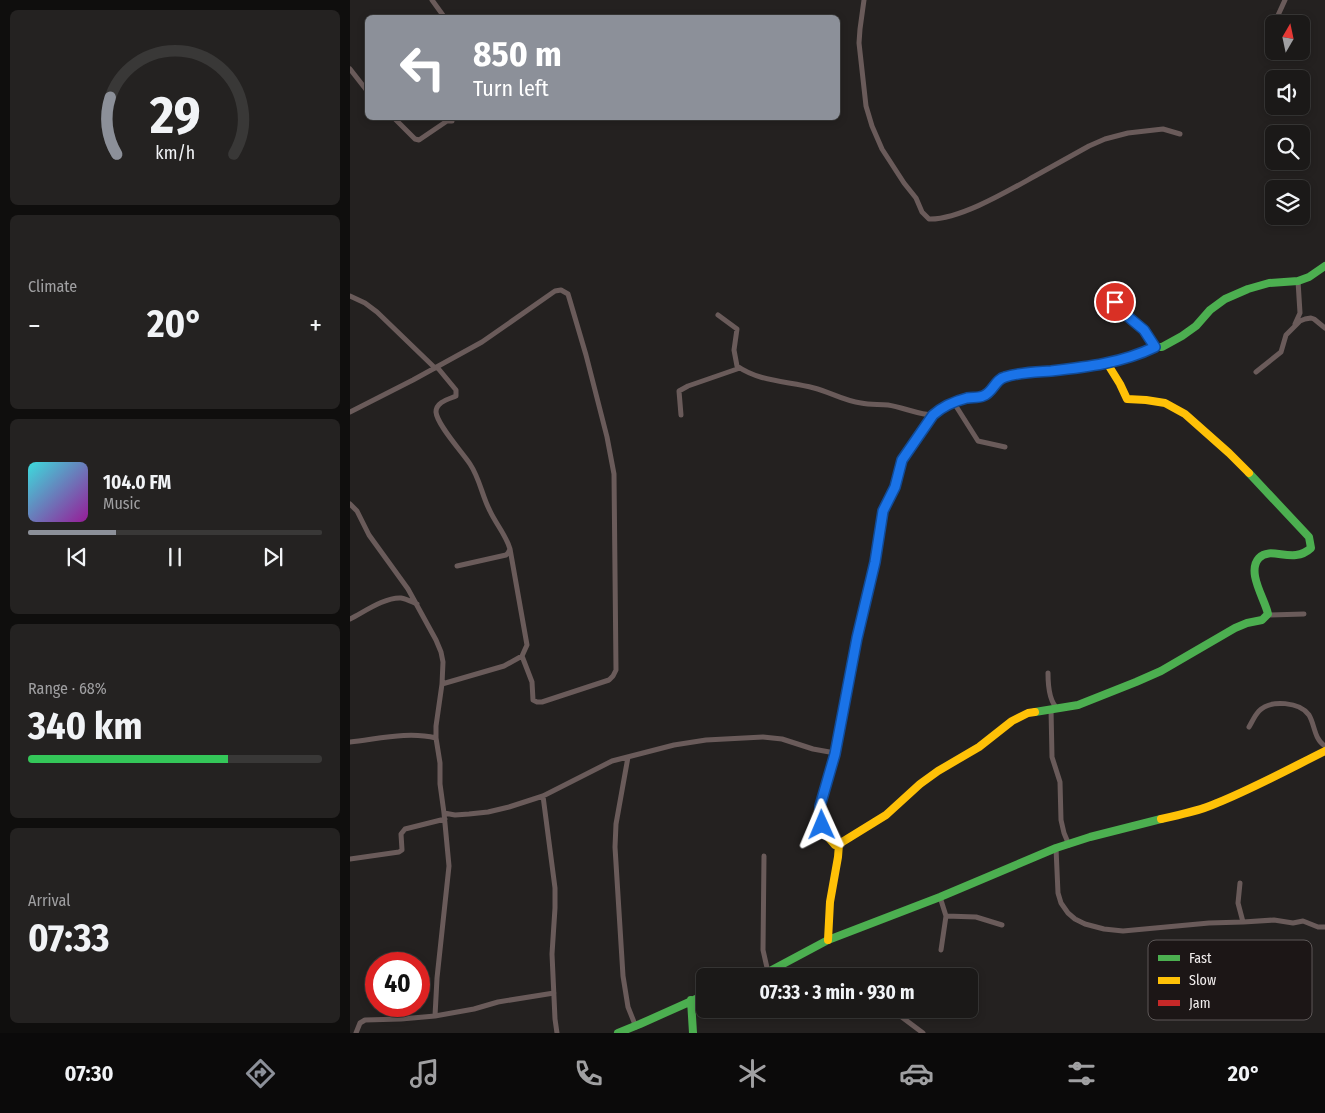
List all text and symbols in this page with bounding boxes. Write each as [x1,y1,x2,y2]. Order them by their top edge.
north arrow [1265,15,1310,60]
map controls [1265,15,1310,225]
text: 850 m [473,33,562,75]
icon: left [390,35,455,100]
button: sound [1265,70,1310,115]
text: Turn left [473,75,549,102]
text: 29 [149,84,200,147]
button: search [1265,125,1310,170]
text: km/h [155,142,195,164]
button: layers [1265,180,1310,225]
text: Climate [28,277,77,296]
pin [1094,281,1136,323]
icon: arrive [1101,288,1129,316]
text: 20° [147,301,203,347]
text: − [28,309,41,342]
text: + [309,309,322,342]
text: 104.0 FM [103,471,171,494]
text: Music [103,494,140,513]
icon: previous [63,543,91,571]
icon: pause [161,543,189,571]
icon: next [259,543,287,571]
text: Range · 68% [28,679,107,698]
text: 340 km [28,703,142,749]
position arrow [795,798,847,850]
text: Arrival [28,891,70,910]
text: 07:33 [28,915,110,961]
legend [1148,940,1312,1020]
text: Fast [1189,950,1212,967]
speed limit sign: 40 [365,952,430,1017]
text: Slow [1189,972,1216,989]
text: 07:33 · 3 min · 930 m [760,981,914,1004]
text: Jam [1189,995,1210,1012]
icon: directions [243,1056,278,1091]
icon: music [407,1056,442,1091]
icon: phone [571,1056,606,1091]
icon: climate [735,1056,770,1091]
icon: car [899,1056,934,1091]
icon: filters [1064,1056,1099,1091]
text: 07:30 [65,1060,113,1087]
text: 20° [1228,1060,1260,1087]

